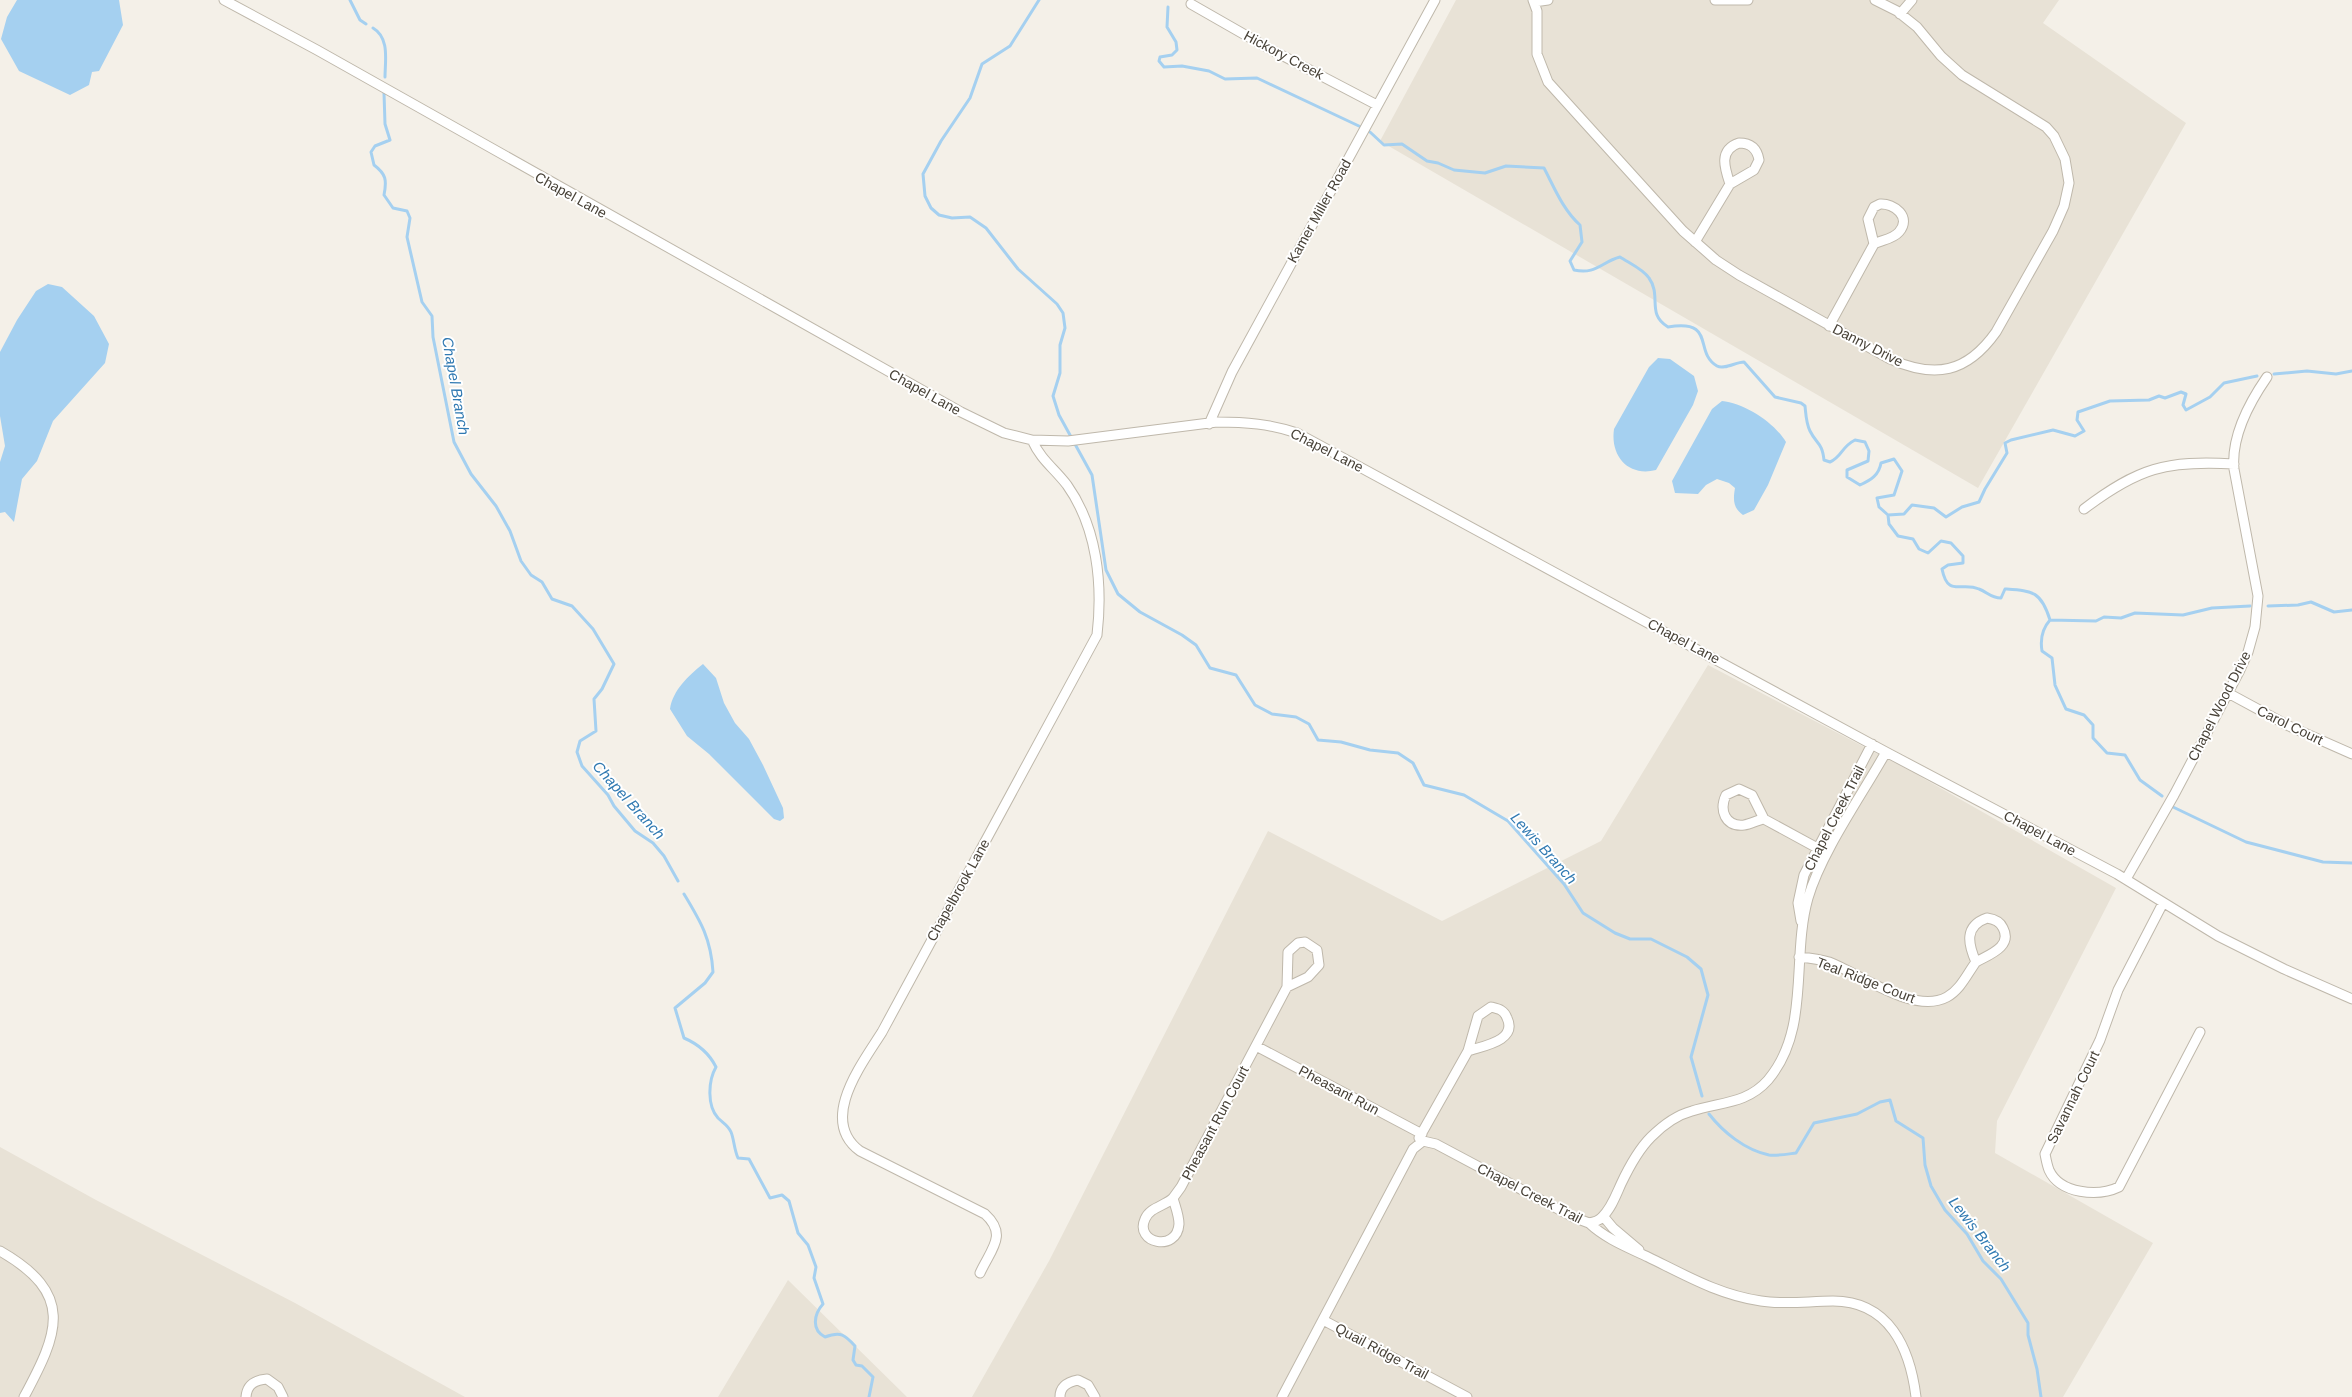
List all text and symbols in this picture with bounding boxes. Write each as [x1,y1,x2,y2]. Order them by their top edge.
street label: Hickory Creek [1241,27,1327,83]
street label: Kamer Miller Road [1284,156,1354,266]
street label: Chapel Lane [532,169,610,221]
street label: Danny Drive [1830,320,1906,370]
water label: Chapel Branch [439,336,473,436]
street label: Chapel Lane [886,366,964,418]
street label: Chapel Lane [1288,425,1366,475]
street label: Chapel Lane [1645,615,1723,667]
street label: Chapel Wood Drive [2184,648,2254,764]
street label: Carol Court [2254,702,2326,748]
water label: Chapel Branch [589,757,669,843]
street label: Chapel Creek Trail [1801,763,1867,873]
street label: Chapel Lane [2001,807,2079,859]
water label: Lewis Branch [1508,809,1580,887]
street label: Chapelbrook Lane [923,836,993,944]
street label: Teal Ridge Court [1814,954,1918,1006]
street label: Savannah Court [2044,1048,2102,1146]
street label: Pheasant Run [1296,1062,1382,1118]
street label: Pheasant Run Court [1178,1063,1252,1183]
street label: Chapel Creek Trail [1475,1160,1585,1226]
water label: Lewis Branch [1946,1193,2014,1275]
street label: Quail Ridge Trail [1333,1320,1431,1382]

